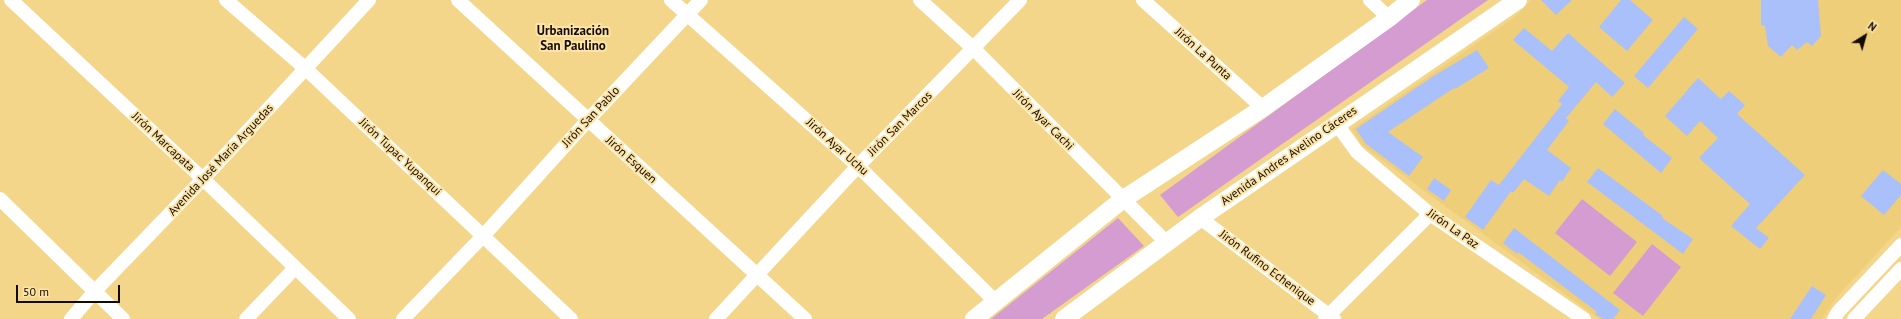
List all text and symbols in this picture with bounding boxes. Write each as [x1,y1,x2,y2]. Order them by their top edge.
north arrow [1845,16,1885,56]
text: N [1865,19,1879,34]
district label: Urbanización San Paulino [537,23,609,54]
street label: Jirón La Punta [1172,25,1234,83]
street label: Jirón San Pablo [559,84,623,150]
street label: Jirón Ayar Cachi [1010,87,1076,153]
street label: Jirón San Marcos [865,89,935,159]
street label: Avenida José María Arguedas [165,101,277,219]
street label: Avenida Andres Avelino Cáceres [1218,103,1360,209]
street label: Jirón Marcapata [129,109,197,175]
street label: Jirón Tupac Yupanqui [356,115,444,199]
street label: Jirón Ayar Uchu [803,115,871,179]
street label: Jirón Esquen [602,133,660,187]
street label: Jirón La Paz [1424,206,1482,252]
street label: Jirón Rufino Echenique [1216,227,1318,309]
scale bar [18,277,122,303]
text: 50 m [23,284,49,299]

